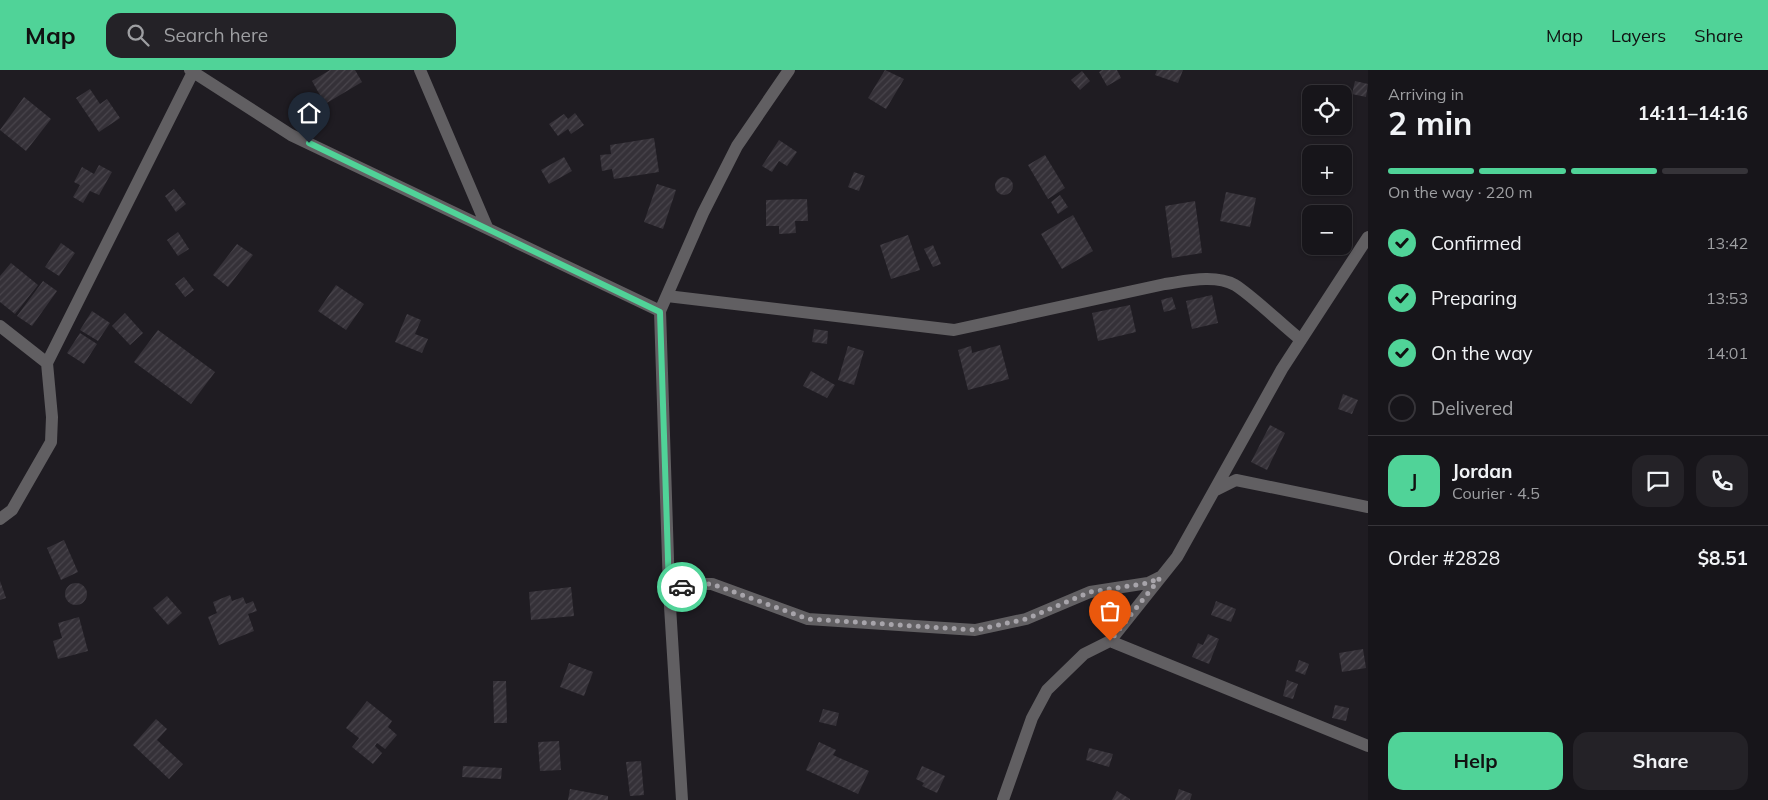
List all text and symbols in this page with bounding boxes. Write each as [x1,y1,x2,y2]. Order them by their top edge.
search box [106,13,456,58]
text: Map [25,20,76,50]
icon: search [124,21,152,49]
text: Search here [164,23,268,47]
text: Map [1546,24,1583,47]
text: Layers [1611,24,1666,47]
text: Share [1694,24,1743,47]
text: Arriving in [1388,84,1464,104]
map controls [1302,85,1352,255]
button: locate [1302,85,1352,135]
pin [288,92,330,143]
icon: home [295,99,323,127]
text: 14:11–14:16 [1638,101,1748,125]
text: 2 min [1388,103,1472,143]
button: + [1302,145,1352,195]
text: On the way · 220 m [1388,182,1533,202]
button: − [1302,205,1352,255]
icon: check [1388,229,1416,257]
text: Confirmed [1431,231,1522,255]
text: 13:42 [1706,233,1748,253]
icon: check [1388,284,1416,312]
text: Preparing [1431,286,1517,310]
text: 13:53 [1706,288,1748,308]
icon: check [1388,339,1416,367]
text: On the way [1431,341,1533,365]
text: 14:01 [1706,343,1748,363]
text: Delivered [1431,396,1513,420]
button: chat [1632,455,1684,507]
button: phone [1696,455,1748,507]
text: Jordan [1452,459,1512,483]
text: J [1411,469,1417,493]
text: Courier · 4.5 [1452,483,1540,503]
text: Order #2828 [1388,546,1500,570]
text: $8.51 [1698,546,1748,570]
courier [657,562,707,612]
icon: car [668,573,696,601]
pin [1089,590,1131,641]
icon: bag [1096,597,1124,625]
button: Help [1388,732,1563,790]
button: Share [1573,732,1748,790]

